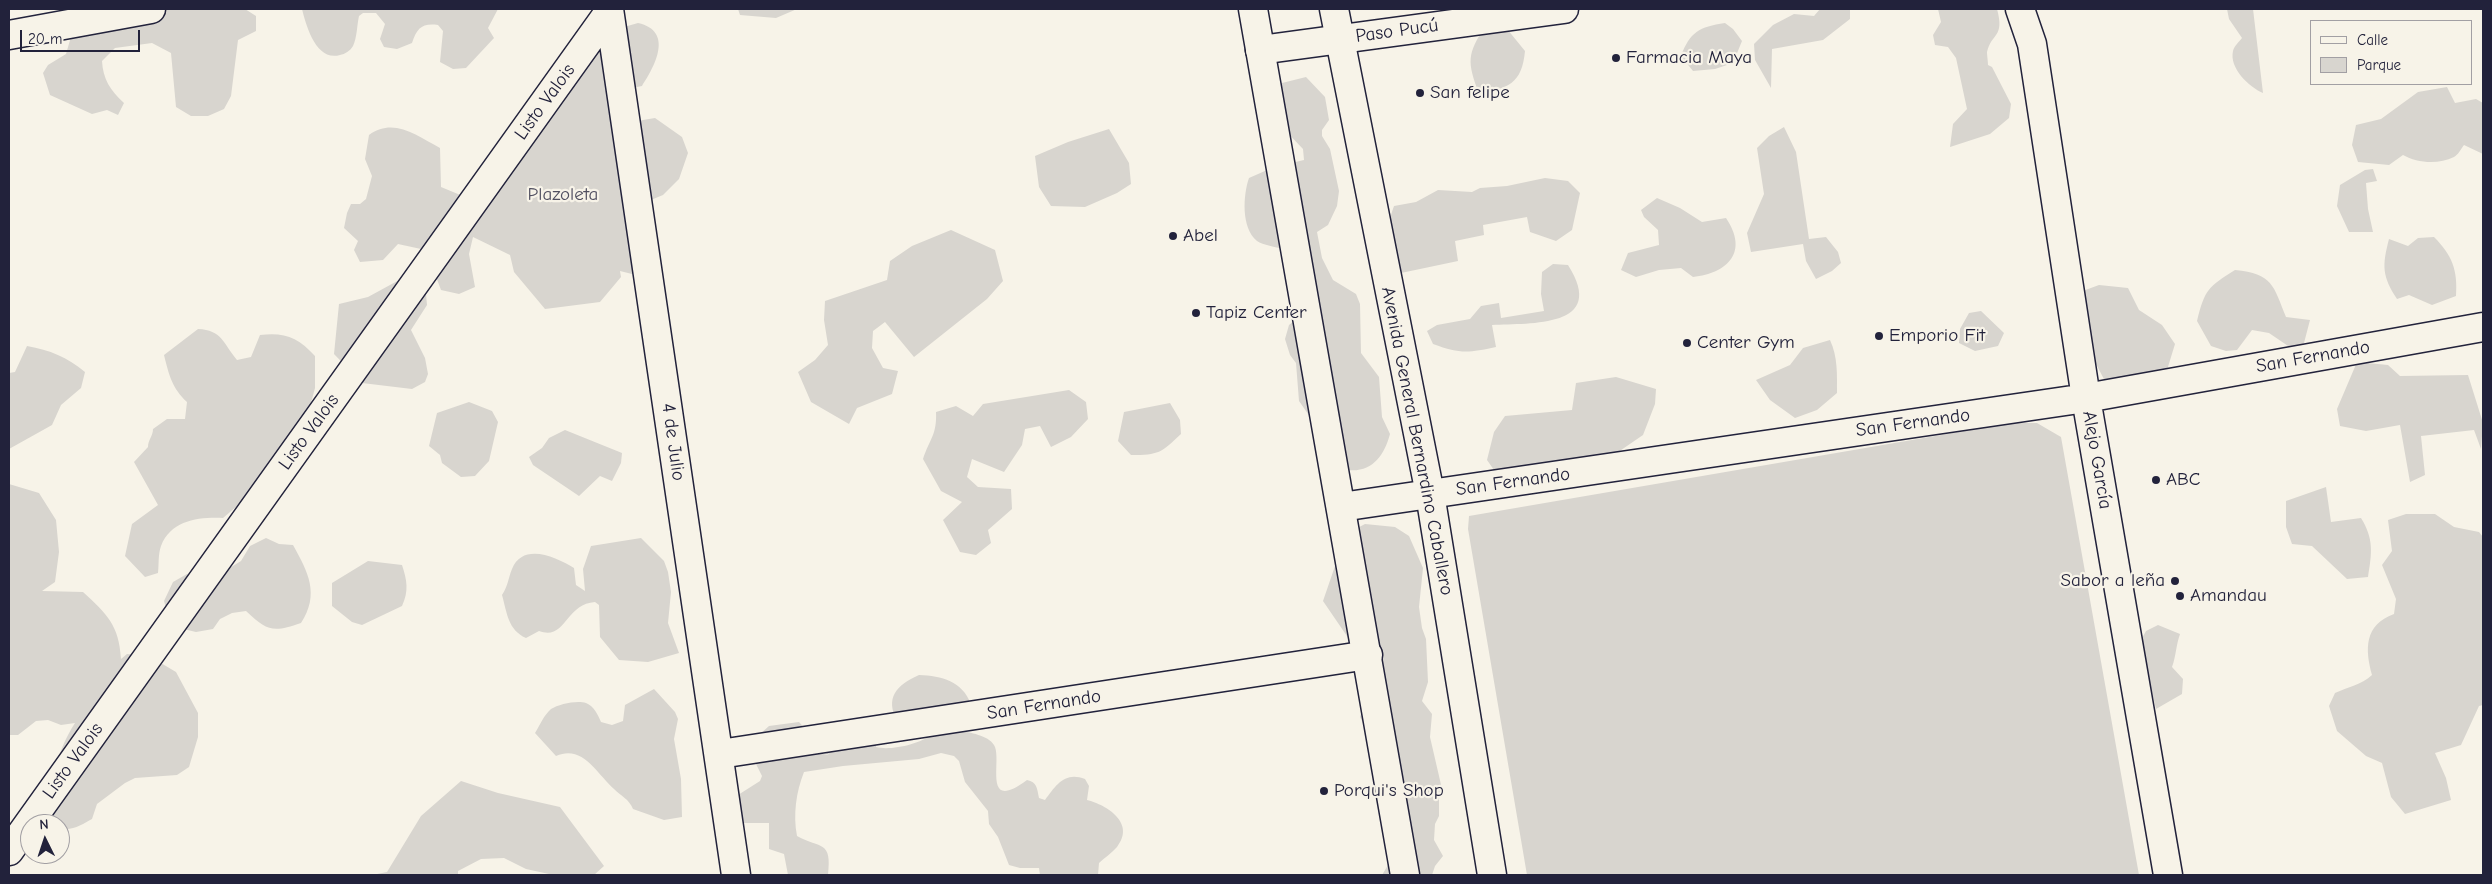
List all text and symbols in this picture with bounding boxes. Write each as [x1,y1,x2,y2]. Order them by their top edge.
street label: Paso Pucú [1354,14,1440,48]
scale bar [22,20,142,52]
legend [2310,20,2472,85]
text: 20 m [28,30,62,48]
text: Calle [2357,31,2388,49]
place label: Farmacia Maya [1626,47,1752,69]
marker: Farmacia Maya [1610,52,1622,64]
text: Parque [2357,56,2401,74]
street label: Listo Valois [510,60,580,144]
place label: San felipe [1430,82,1510,104]
marker: San felipe [1414,87,1426,99]
park label: Plazoleta [528,184,598,206]
place label: Abel [1183,225,1218,247]
marker: Abel [1167,230,1179,242]
street label: Avenida General Bernardino Caballero [1376,285,1458,597]
place label: Tapiz Center [1206,302,1307,324]
marker: Tapiz Center [1190,307,1202,319]
place label: Emporio Fit [1889,325,1985,347]
marker: Emporio Fit [1873,330,1885,342]
place label: Center Gym [1697,332,1795,354]
street label: San Fernando [2254,336,2372,378]
marker: Center Gym [1681,337,1693,349]
street label: Listo Valois [274,390,344,474]
street label: 4 de Julio [656,402,690,482]
street label: San Fernando [1854,404,1972,442]
street label: Alejo García [2077,409,2117,511]
street label: San Fernando [1454,463,1572,501]
place label: ABC [2166,469,2200,491]
marker: ABC [2150,474,2162,486]
place label: Sabor a leña [2060,570,2165,592]
marker: Sabor a leña [2169,575,2181,587]
place label: Amandau [2190,585,2267,607]
marker: Amandau [2174,590,2186,602]
street label: San Fernando [985,685,1103,725]
street label: Listo Valois [38,719,108,803]
place label: Porqui's Shop [1334,780,1444,802]
marker: Porqui's Shop [1318,785,1330,797]
north arrow [20,814,70,864]
text: N [39,816,49,833]

